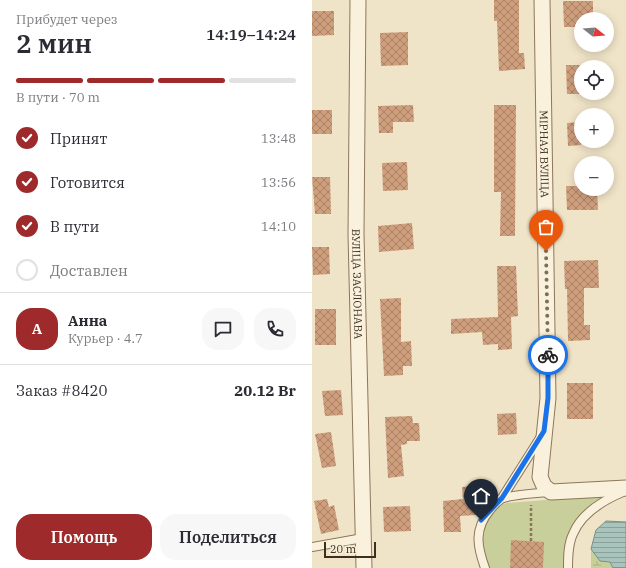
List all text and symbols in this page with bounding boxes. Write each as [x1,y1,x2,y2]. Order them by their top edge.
text: Прибудет через [16,11,118,28]
north arrow [574,12,614,52]
map controls [574,12,614,196]
text: 14:19–14:24 [206,25,296,44]
text: 2 мин [16,26,92,60]
button: locate [574,60,614,100]
text: В пути · 70 m [16,89,100,106]
button: + [574,108,614,148]
street label: МІРНАЯ ВУЛІЦА [537,110,552,198]
icon: check [16,127,38,149]
text: Принят [50,129,107,148]
text: 13:48 [261,130,296,147]
button: − [574,156,614,196]
icon: check [16,171,38,193]
text: Готовится [50,173,125,192]
text: 13:56 [261,174,296,191]
pin [529,210,563,251]
icon: check [16,215,38,237]
icon: bag [535,216,557,238]
text: В пути [50,217,99,236]
text: 14:10 [261,218,296,235]
street label: ВУЛІЦА ЗАСЛОНАВА [349,229,366,340]
text: Доставлен [50,261,128,280]
button: chat [202,308,244,350]
button: phone [254,308,296,350]
text: Анна [68,311,107,330]
text: А [32,319,42,338]
text: Курьер · 4.7 [68,330,143,347]
courier [528,335,568,375]
icon: bike [537,344,559,366]
text: Заказ #8420 [16,381,108,400]
text: 20.12 Br [234,381,296,400]
pin [464,479,498,520]
icon: home [470,485,492,507]
button: Помощь [16,514,152,560]
button: Поделиться [160,514,296,560]
scale bar [324,540,376,559]
text: 20 m [330,542,356,556]

